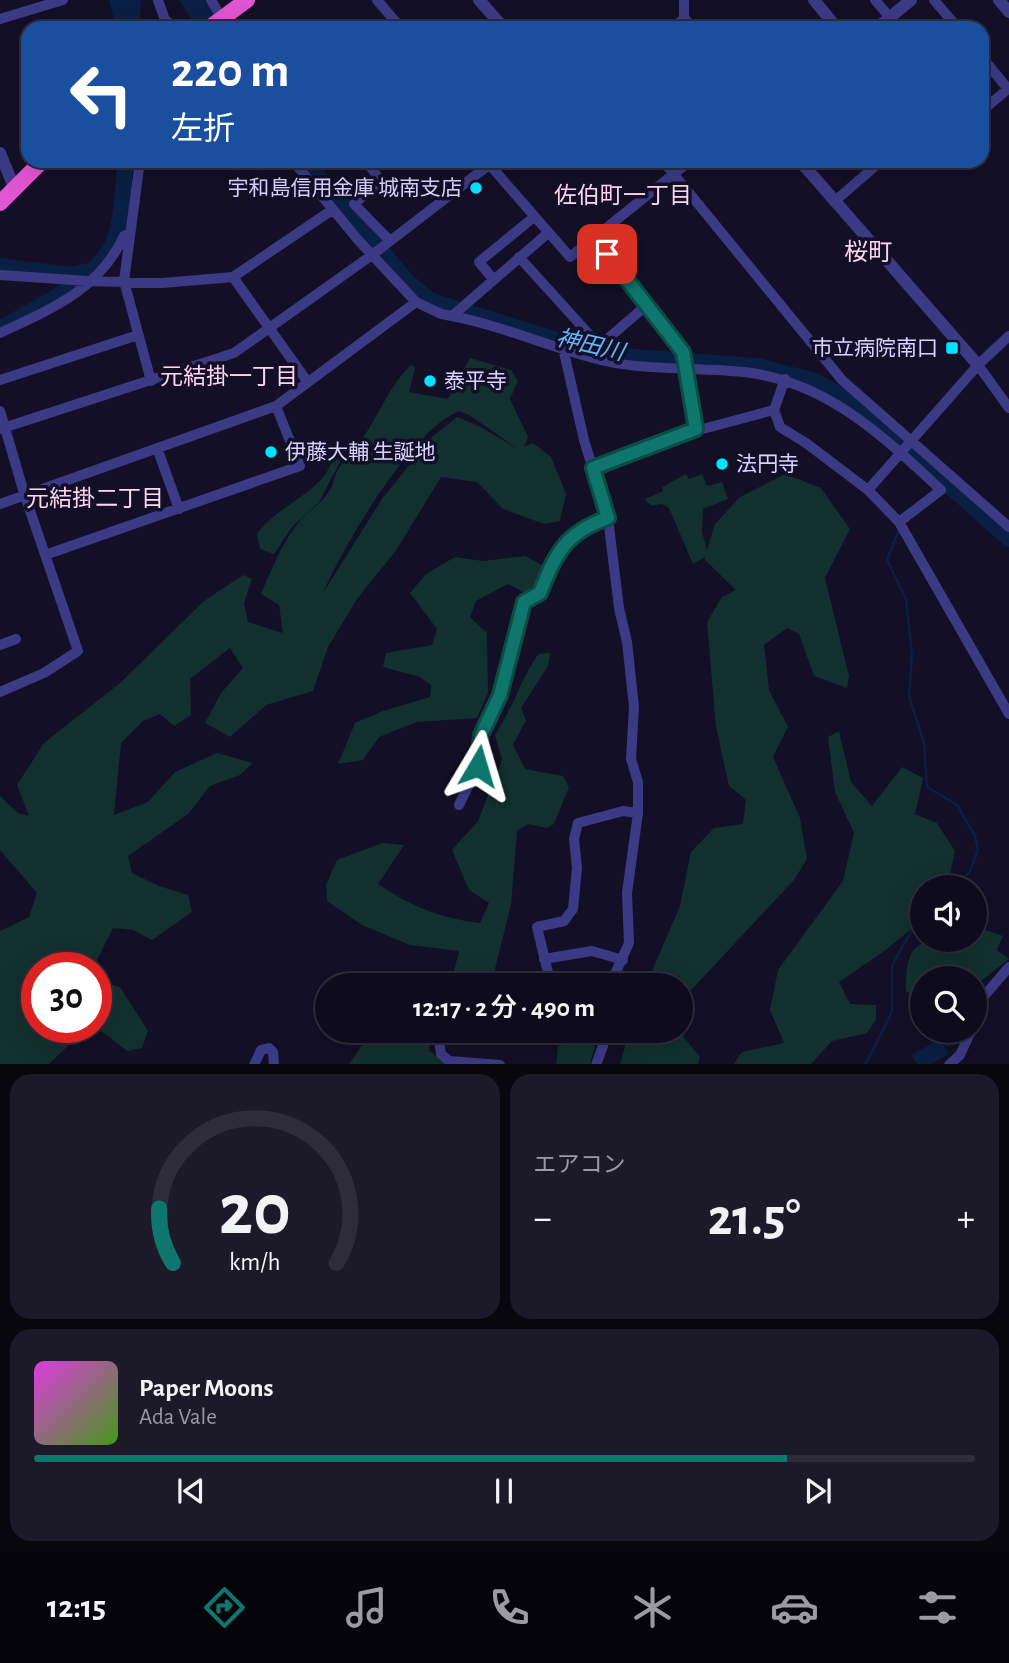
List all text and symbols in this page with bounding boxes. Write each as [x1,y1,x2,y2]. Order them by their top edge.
text: 220 m [171,47,290,96]
icon: left [56,49,147,140]
text: 左折 [171,113,235,145]
place label: 宇和島信用金庫 城南支店 [228,177,462,199]
marker: 宇和島信用金庫 城南支店 [468,180,484,196]
district label: 佐伯町一丁目 [554,183,692,208]
pin [577,224,637,284]
icon: arrive [588,235,626,273]
district label: 桜町 [844,239,892,265]
water label: 神田川 [554,325,630,366]
place label: 市立病院南口 [812,337,938,359]
marker: 市立病院南口 [944,340,960,356]
district label: 元結掛一丁目 [160,364,298,389]
place label: 泰平寺 [444,370,507,392]
marker: 泰平寺 [422,373,438,389]
place label: 伊藤大輔 生誕地 [285,441,435,463]
marker: 伊藤大輔 生誕地 [263,444,279,460]
place label: 法円寺 [736,453,799,475]
marker: 法円寺 [714,456,730,472]
district label: 元結掛二丁目 [26,486,164,511]
position arrow [441,729,515,803]
map controls [910,875,987,1043]
button: sound [910,875,987,952]
speed limit sign: 30 [21,952,112,1043]
button: search [910,966,987,1043]
text: 12:17 · 2 分 · 490 m [413,995,595,1021]
text: エアコン [534,1154,626,1177]
text: 20 [219,1175,291,1248]
text: 21.5° [708,1192,801,1244]
text: − [534,1200,552,1238]
text: + [957,1200,975,1238]
text: km/h [229,1249,281,1274]
text: Paper Moons [139,1375,274,1401]
text: Ada Vale [139,1406,217,1429]
icon: previous [172,1472,210,1510]
icon: pause [485,1472,523,1510]
icon: next [799,1472,837,1510]
icon: directions [200,1583,249,1632]
icon: music [342,1583,391,1632]
icon: phone [485,1583,534,1632]
icon: climate [628,1583,677,1632]
icon: car [770,1583,819,1632]
icon: filters [913,1583,962,1632]
text: 12:15 [47,1591,106,1623]

